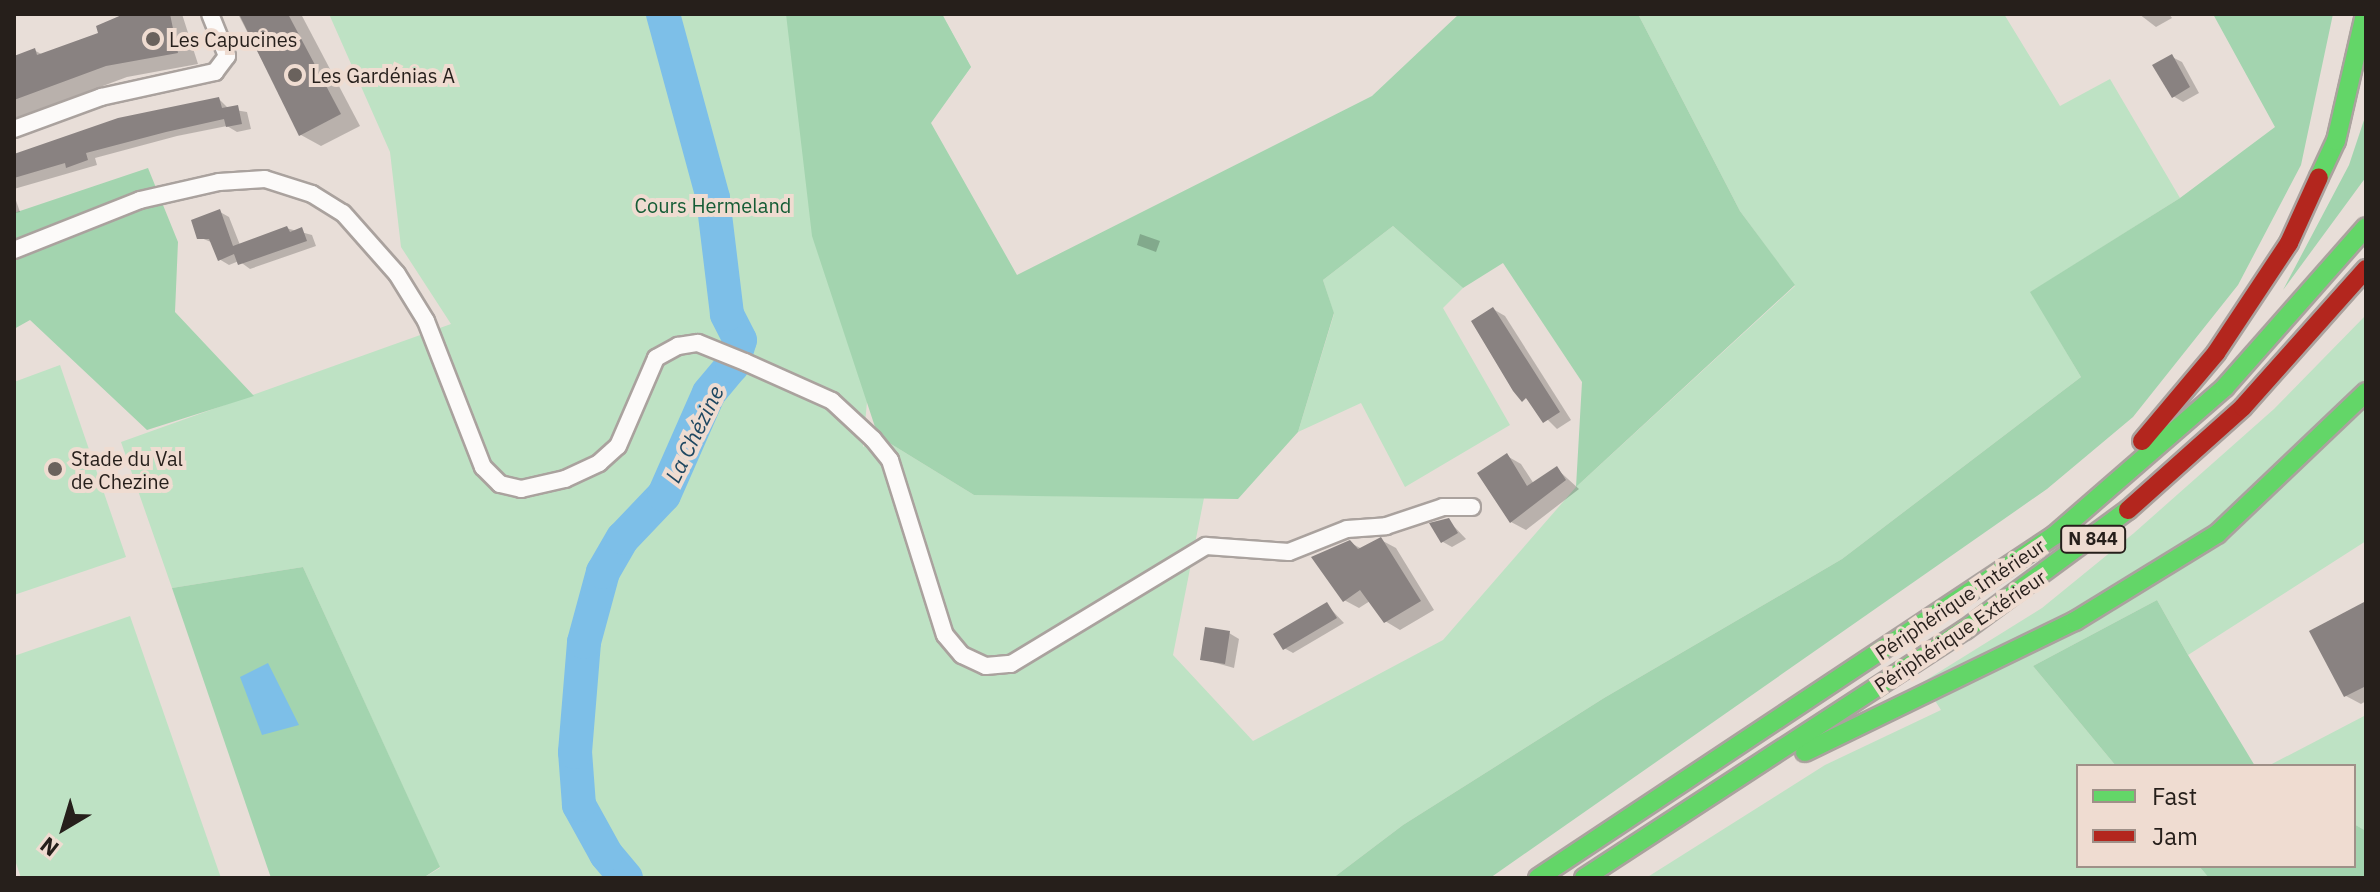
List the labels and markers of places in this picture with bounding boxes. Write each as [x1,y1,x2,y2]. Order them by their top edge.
place label: Les Capucines [169,27,297,51]
marker: Les Capucines [144,30,162,48]
place label: Les Gardénias A [311,63,455,87]
marker: Les Gardénias A [286,66,304,84]
place label: Stade du Val de Chezine [71,446,183,493]
marker: Stade du Val de Chezine [46,460,64,478]

